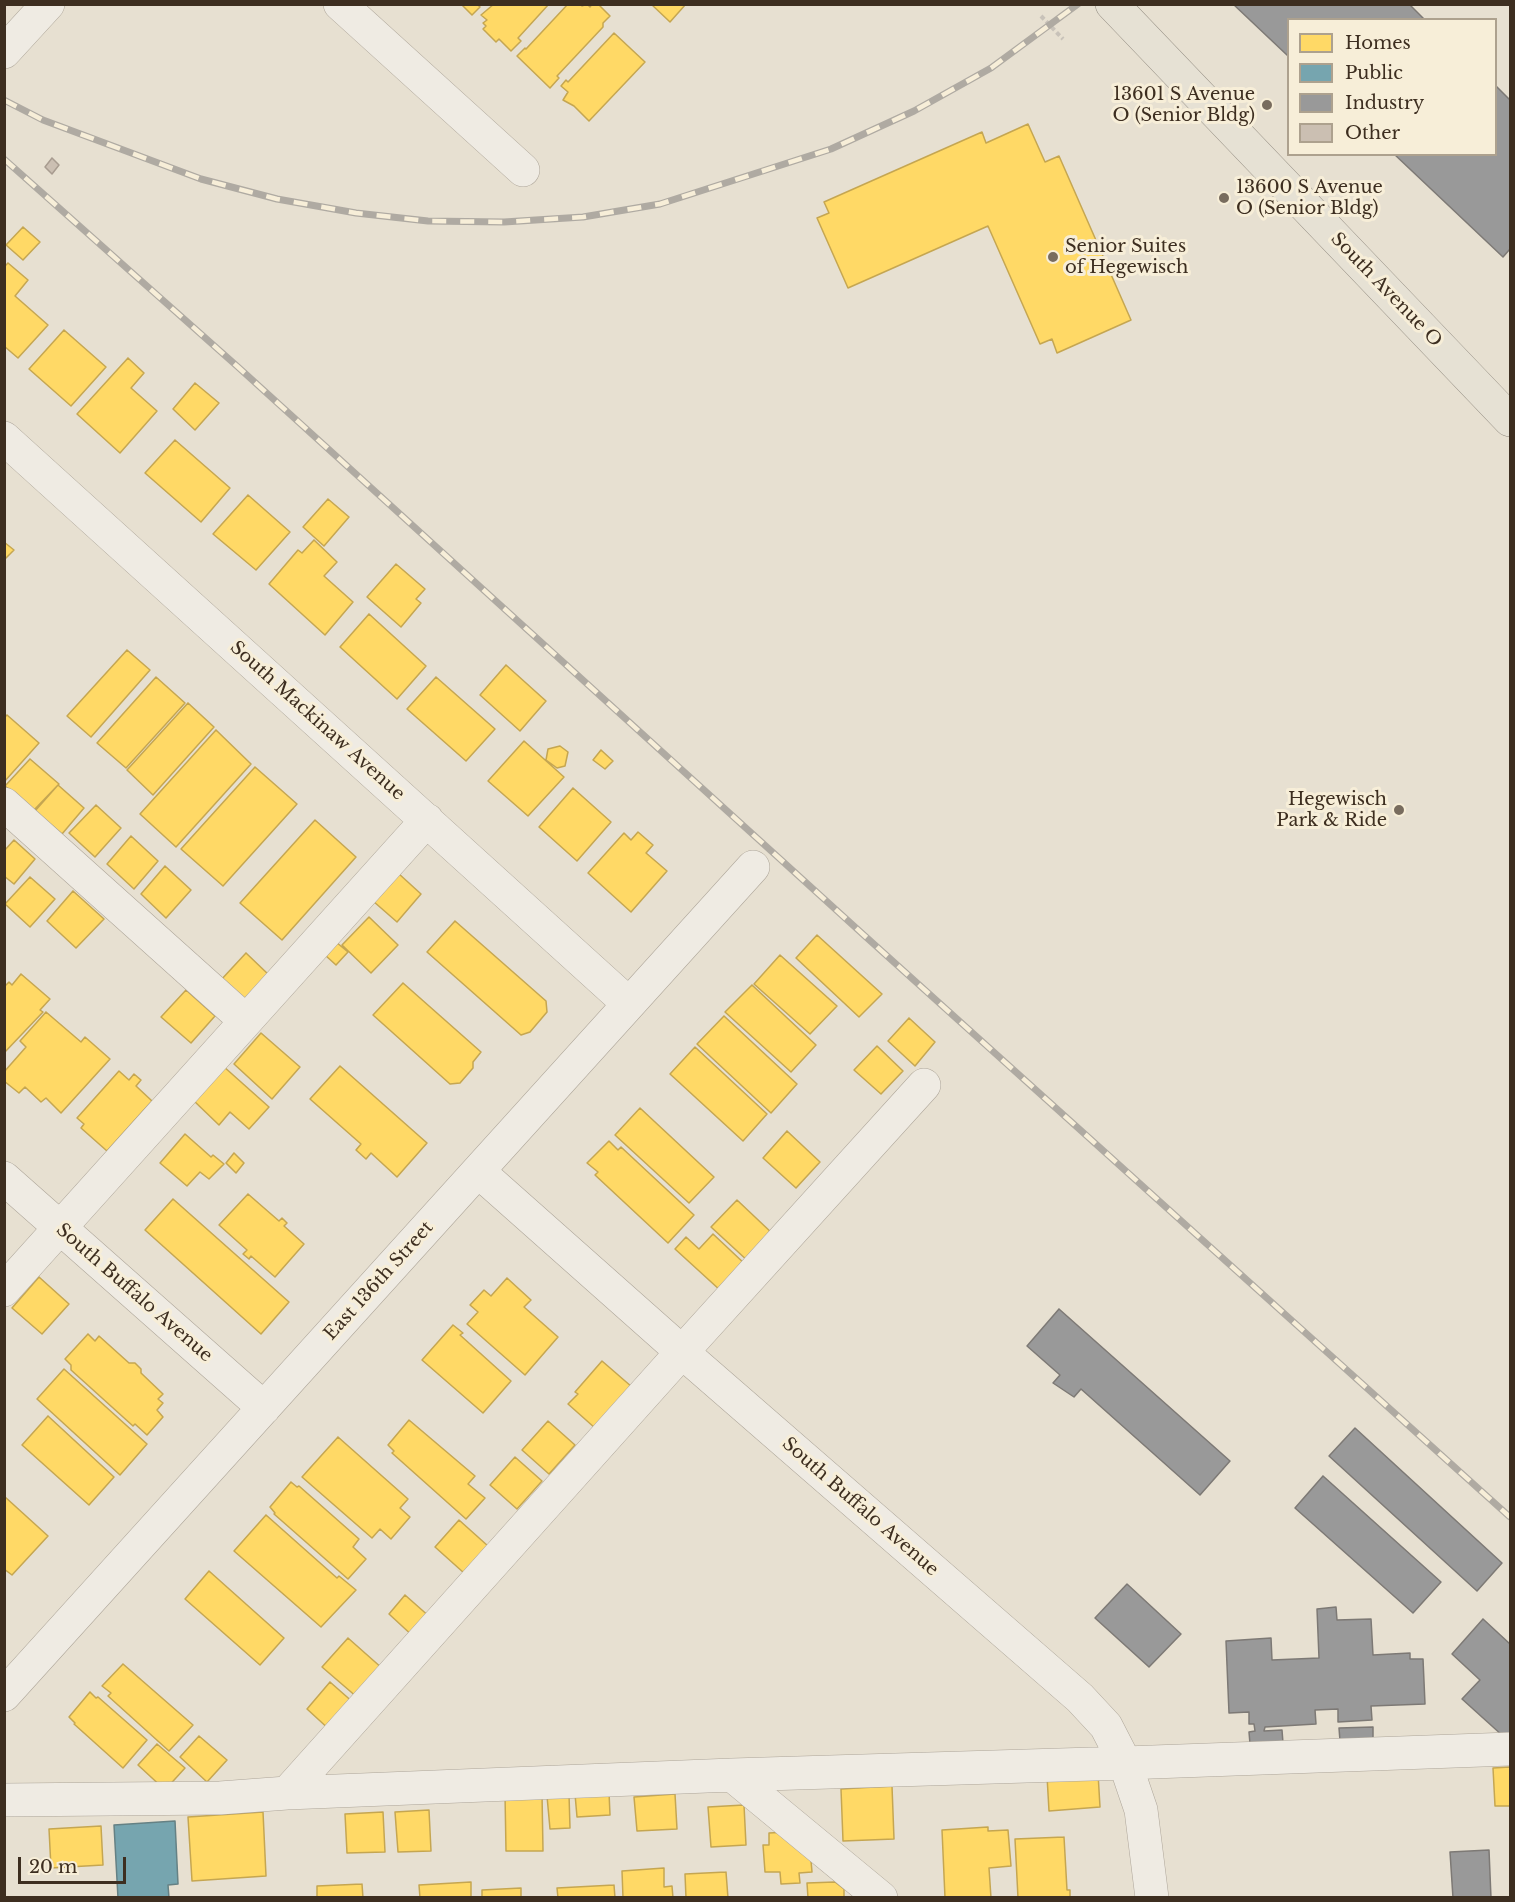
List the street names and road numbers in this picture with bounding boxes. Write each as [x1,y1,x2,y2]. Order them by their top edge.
street label: South Avenue O [1326,228,1446,352]
street label: South Mackinaw Avenue [225,637,409,805]
street label: East 136th Street [320,1217,438,1345]
street label: South Buffalo Avenue [51,1219,217,1367]
street label: South Buffalo Avenue [777,1433,943,1581]

